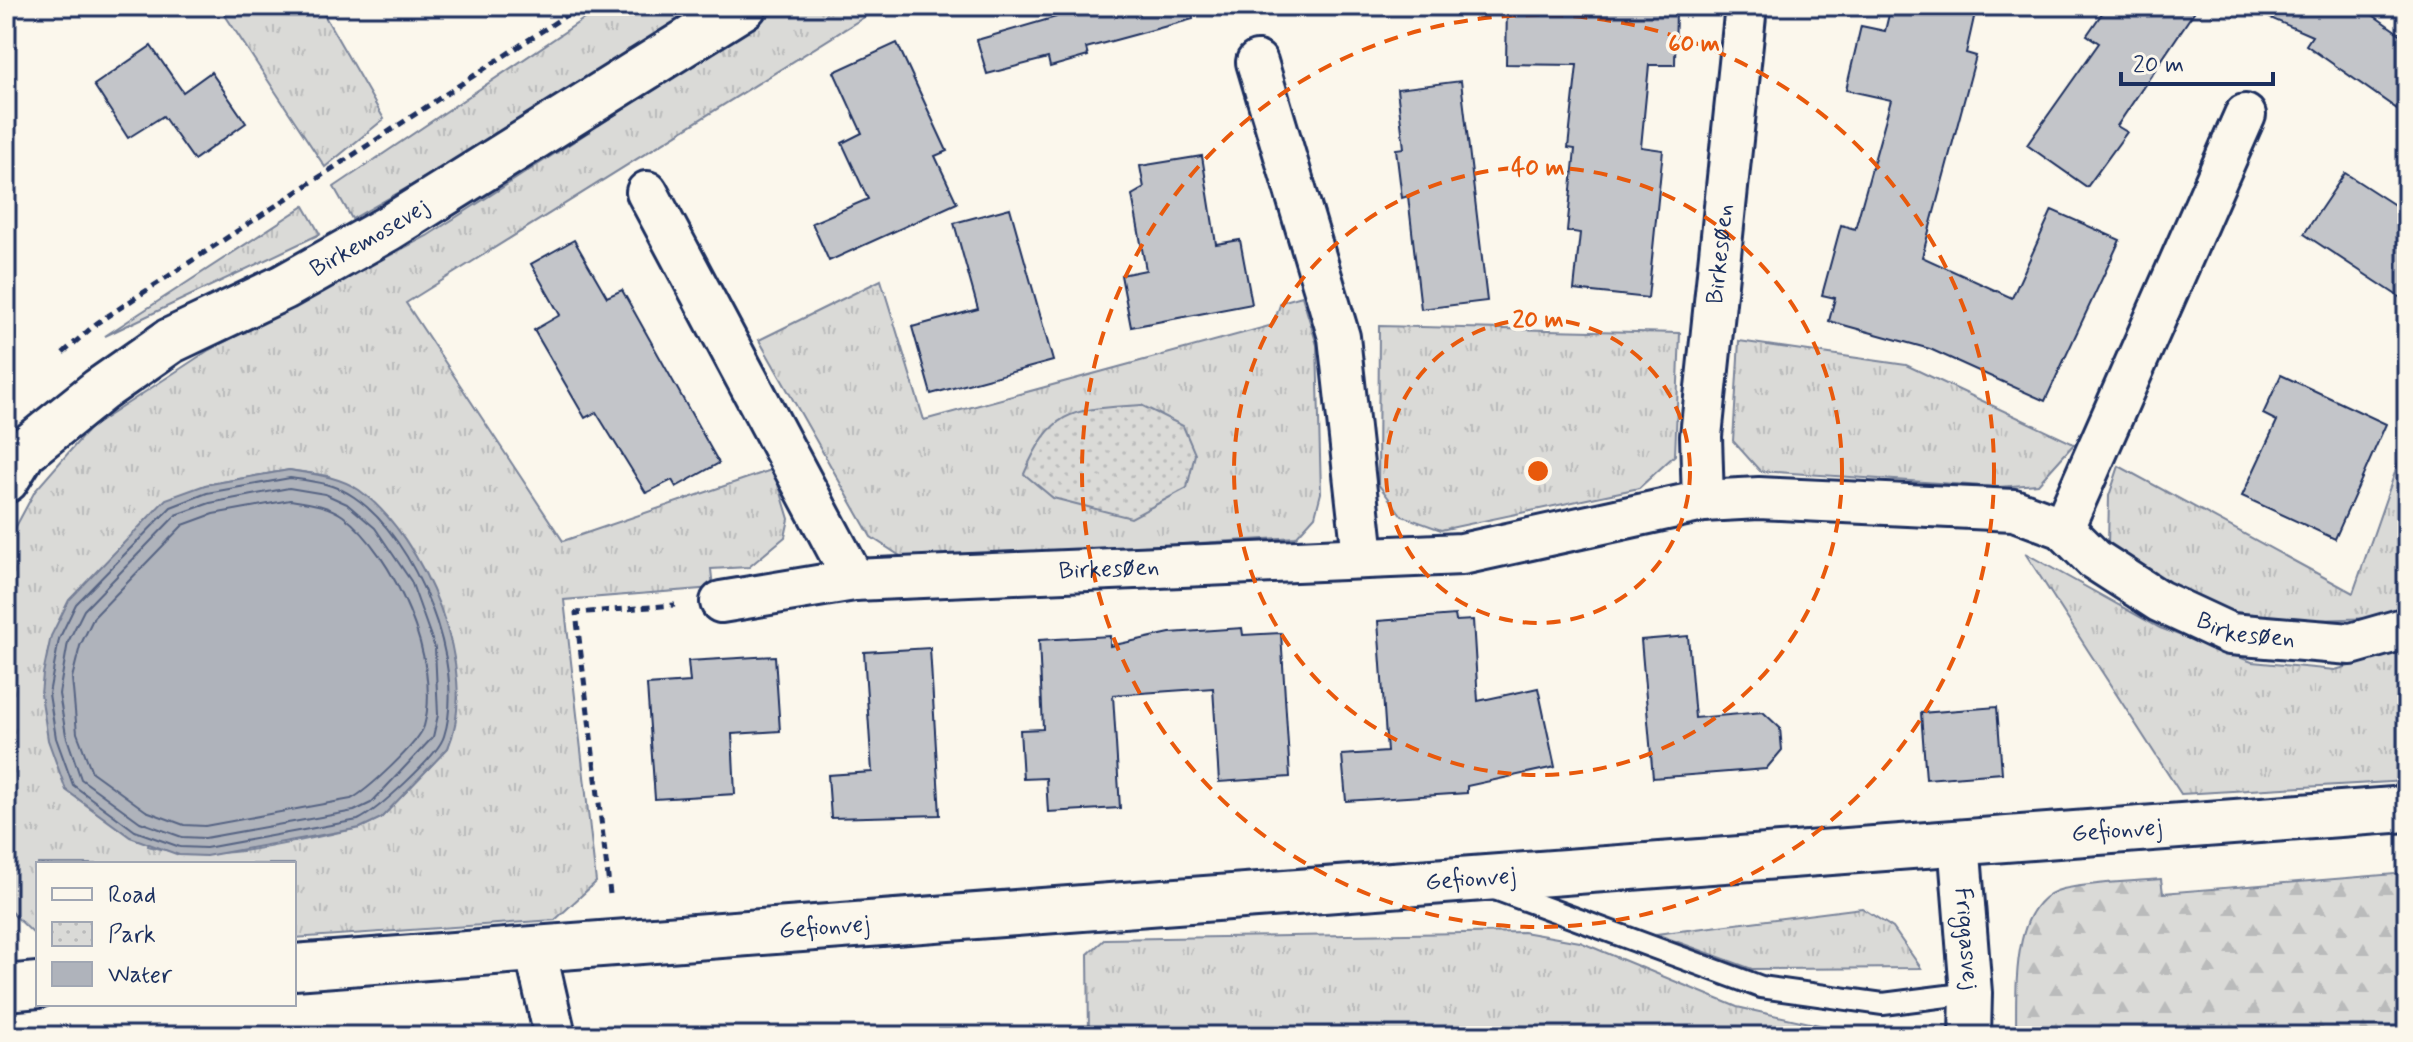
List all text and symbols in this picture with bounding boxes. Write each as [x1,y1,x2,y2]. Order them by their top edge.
text: 60 m [1668,29,1720,60]
scale bar [2121,36,2273,86]
text: 20 m [2133,50,2184,81]
text: 40 m [1511,153,1565,184]
street label: Birkemosevej [304,191,435,285]
street label: Birkesøen [1699,202,1741,306]
text: 20 m [1512,305,1564,336]
centre of rings [1524,457,1552,485]
street label: Birkesøen [1058,551,1160,587]
street label: Birkesøen [2191,605,2296,655]
street label: Gefionvej [2070,812,2164,850]
street label: Gefionvej [1424,860,1517,898]
legend [36,862,296,1006]
text: Road [108,880,156,911]
street label: Friggasvej [1947,886,1986,991]
street label: Gefionvej [778,908,871,946]
text: Park [108,920,156,951]
text: Water [108,960,173,991]

